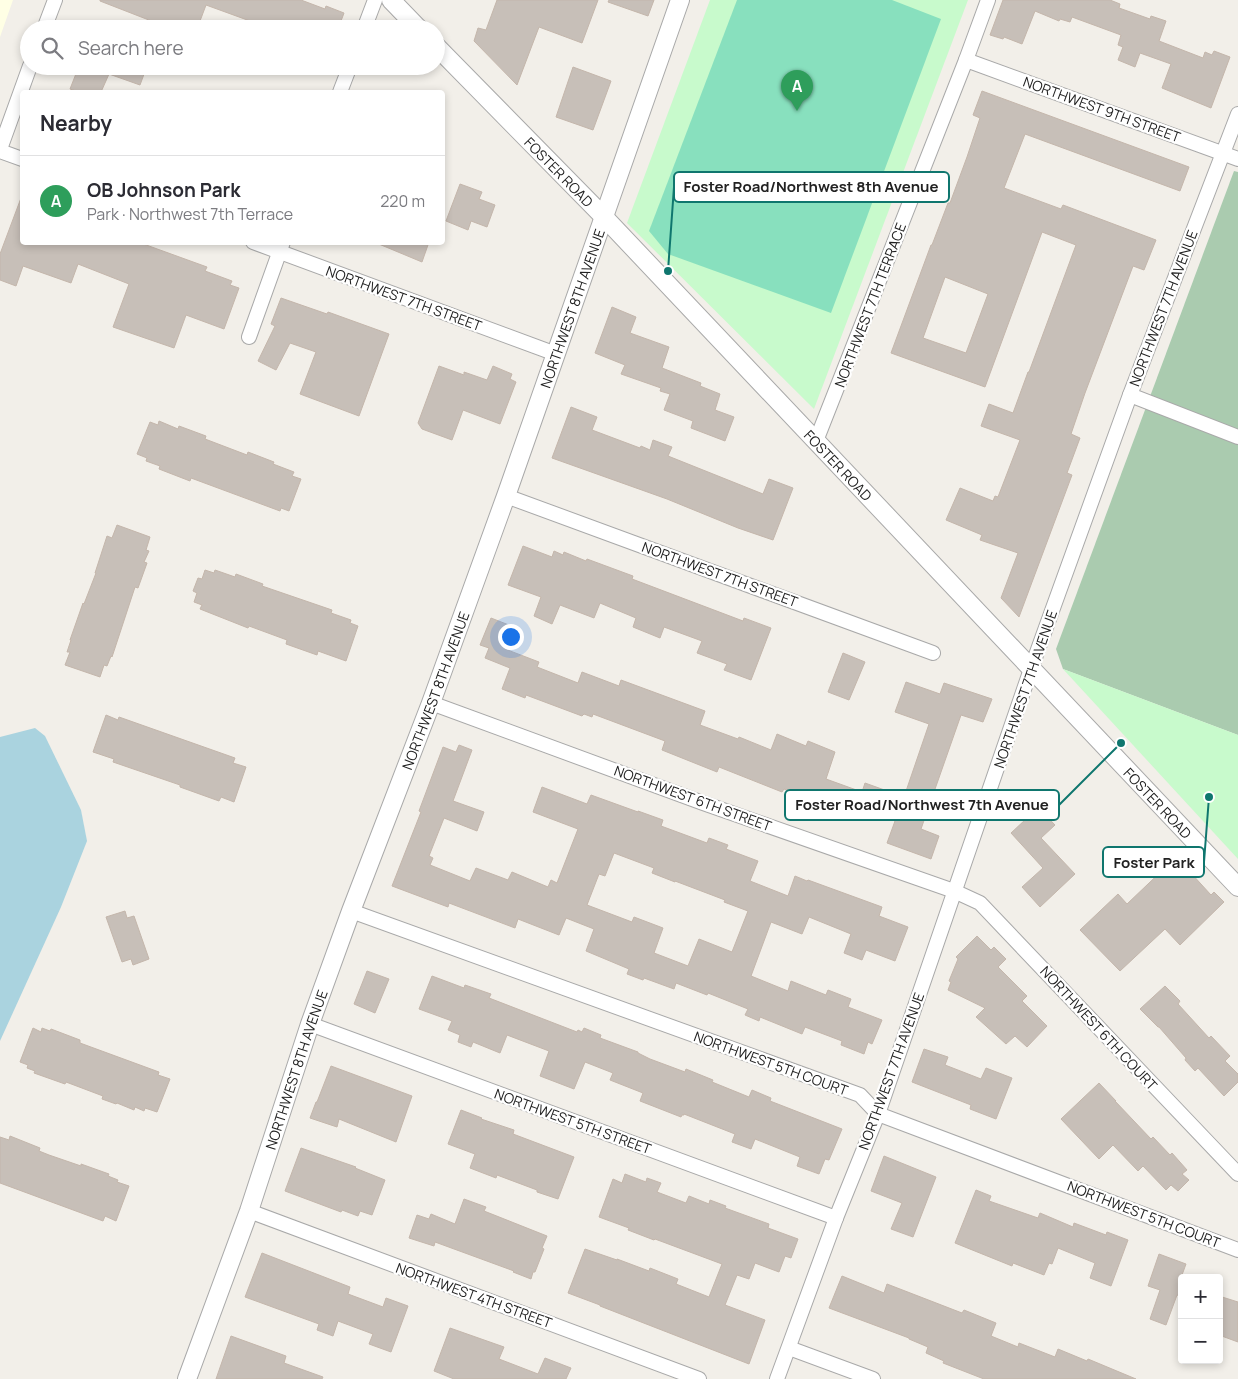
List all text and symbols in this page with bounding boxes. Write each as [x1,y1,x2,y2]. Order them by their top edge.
search box [20,20,445,75]
icon: search [38,34,66,62]
text: Search here [78,35,184,61]
pin: A [781,70,813,111]
street label: NORTHWEST 9TH STREET [1021,72,1184,147]
text: Nearby [40,109,112,137]
street label: FOSTER ROAD [521,133,598,211]
callout: Foster Road/Northwest 8th Avenue [674,172,949,202]
text: Foster Road/Northwest 8th Avenue [684,176,938,197]
text: OB Johnson Park [87,177,240,203]
text: A [51,190,61,212]
text: 220 m [380,190,425,212]
text: Park · Northwest 7th Terrace [87,203,293,225]
street label: NORTHWEST 7TH TERRACE [830,220,910,390]
street label: NORTHWEST 8TH AVENUE [535,226,609,390]
street label: NORTHWEST 7TH AVENUE [1124,227,1202,389]
street label: NORTHWEST 7TH STREET [323,261,485,335]
street label: FOSTER ROAD [800,425,877,504]
street label: NORTHWEST 7TH STREET [639,537,801,611]
street label: NORTHWEST 7TH AVENUE [989,607,1061,771]
street label: NORTHWEST 8TH AVENUE [397,609,473,772]
your location [498,624,524,650]
street label: NORTHWEST 6TH STREET [612,761,775,836]
street label: FOSTER ROAD [1120,763,1196,842]
callout: Foster Road/Northwest 7th Avenue [785,790,1059,820]
text: Foster Road/Northwest 7th Avenue [795,794,1049,815]
callout: Foster Park [1103,847,1204,877]
text: Foster Park [1113,852,1195,873]
street label: NORTHWEST 6TH COURT [1036,962,1162,1095]
street label: NORTHWEST 8TH AVENUE [260,987,331,1152]
street label: NORTHWEST 7TH AVENUE [854,990,928,1152]
street label: NORTHWEST 5TH COURT [691,1026,851,1100]
street label: NORTHWEST 5TH STREET [492,1084,655,1158]
street label: NORTHWEST 5TH COURT [1065,1176,1224,1252]
street label: NORTHWEST 4TH STREET [393,1258,555,1332]
map controls [1178,1274,1223,1364]
button: + [1178,1274,1223,1319]
button: − [1178,1319,1223,1364]

